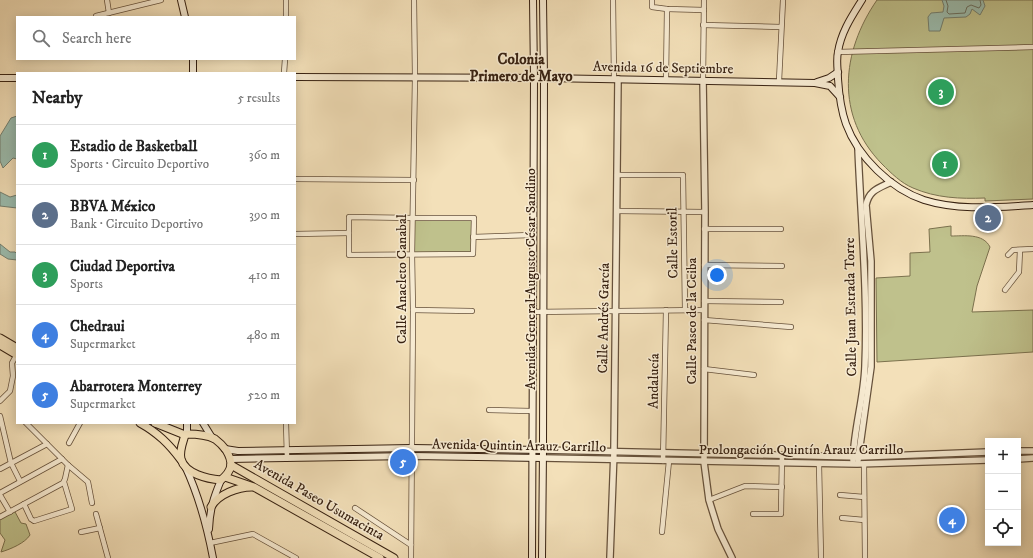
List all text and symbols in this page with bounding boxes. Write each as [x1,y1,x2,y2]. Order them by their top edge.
search box [16,16,296,60]
icon: search [30,27,52,49]
text: Search here [62,29,131,48]
district label: Colonia Primero de Mayo [470,50,573,86]
street label: Avenida 16 de Septiembre [593,58,734,78]
pin: 3 [928,77,954,107]
text: Nearby [32,87,82,109]
text: 5 results [238,90,280,106]
text: Estadio de Basketball [70,137,197,156]
text: 1 [43,147,47,163]
text: 360 m [249,147,280,163]
pin: 1 [932,149,958,179]
text: Sports · Circuito Deportivo [70,156,209,172]
street label: Avenida General Augusto César Sandino [522,168,540,390]
text: BBVA México [70,197,155,216]
pin: 2 [975,203,1001,233]
street label: Calle Estoril [663,206,683,279]
text: 2 [42,207,48,223]
text: 390 m [249,207,280,223]
street label: Calle Anacleto Canabal [393,213,411,344]
text: Bank · Circuito Deportivo [70,216,203,232]
street label: Calle Juan Estrada Torre [841,237,861,377]
text: Ciudad Deportiva [70,257,175,276]
street label: Calle Paseo de la Ceiba [683,257,701,384]
street label: Calle Andrés García [594,262,614,374]
your location [707,265,727,285]
text: 3 [43,267,47,283]
text: 410 m [248,267,280,283]
text: Sports [70,276,103,292]
text: Chedraui [70,317,125,336]
text: 4 [41,327,49,343]
text: 480 m [246,327,280,343]
text: Supermarket [70,336,136,352]
street label: Andalucía [645,353,663,409]
text: Abarrotera Monterrey [70,377,202,396]
text: 5 [42,387,48,403]
text: 520 m [248,387,280,403]
text: Supermarket [70,396,136,412]
street label: Avenida Quintin Arauz Carrillo [432,435,606,457]
map controls [985,438,1021,546]
button: + [985,438,1021,474]
street label: Prolongación Quintín Arauz Carrillo [699,441,904,459]
pin: 5 [390,447,416,477]
street label: Avenida Paseo Usumacinta [251,455,387,545]
button: − [985,474,1021,510]
pin: 4 [939,505,965,535]
button: locate [985,510,1021,546]

